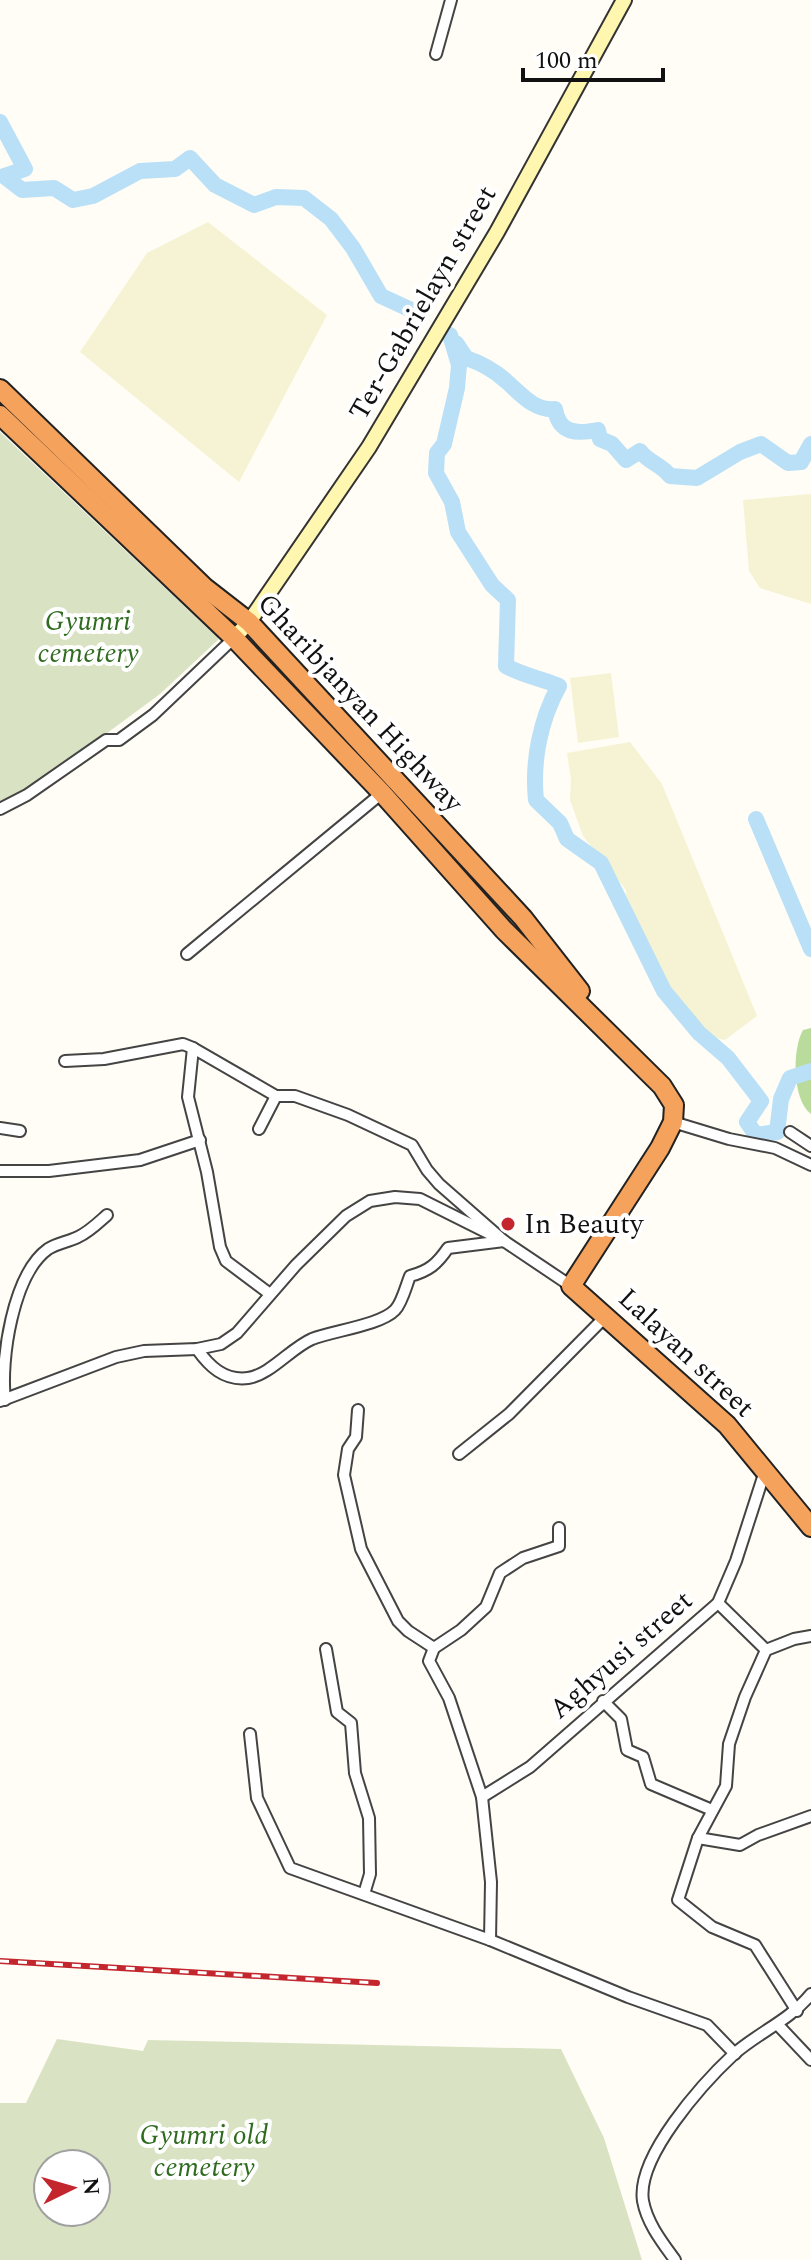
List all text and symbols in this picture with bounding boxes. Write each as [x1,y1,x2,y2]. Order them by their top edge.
scale bar [523,32,663,82]
text: 100 m [535,43,598,79]
street label: Ter-Gabrielayn street [338,177,508,429]
street label: Gharibjanyan Highway [247,584,474,824]
park label: Gyumri cemetery [37,600,139,675]
place label: In Beauty [524,1203,645,1246]
marker: In Beauty [499,1215,517,1233]
street label: Lalayan street [608,1278,764,1428]
street label: Aghyusi street [539,1580,703,1730]
park label: Gyumri old cemetery [140,2114,268,2189]
north arrow [32,2148,112,2228]
text: N [73,2176,108,2197]

